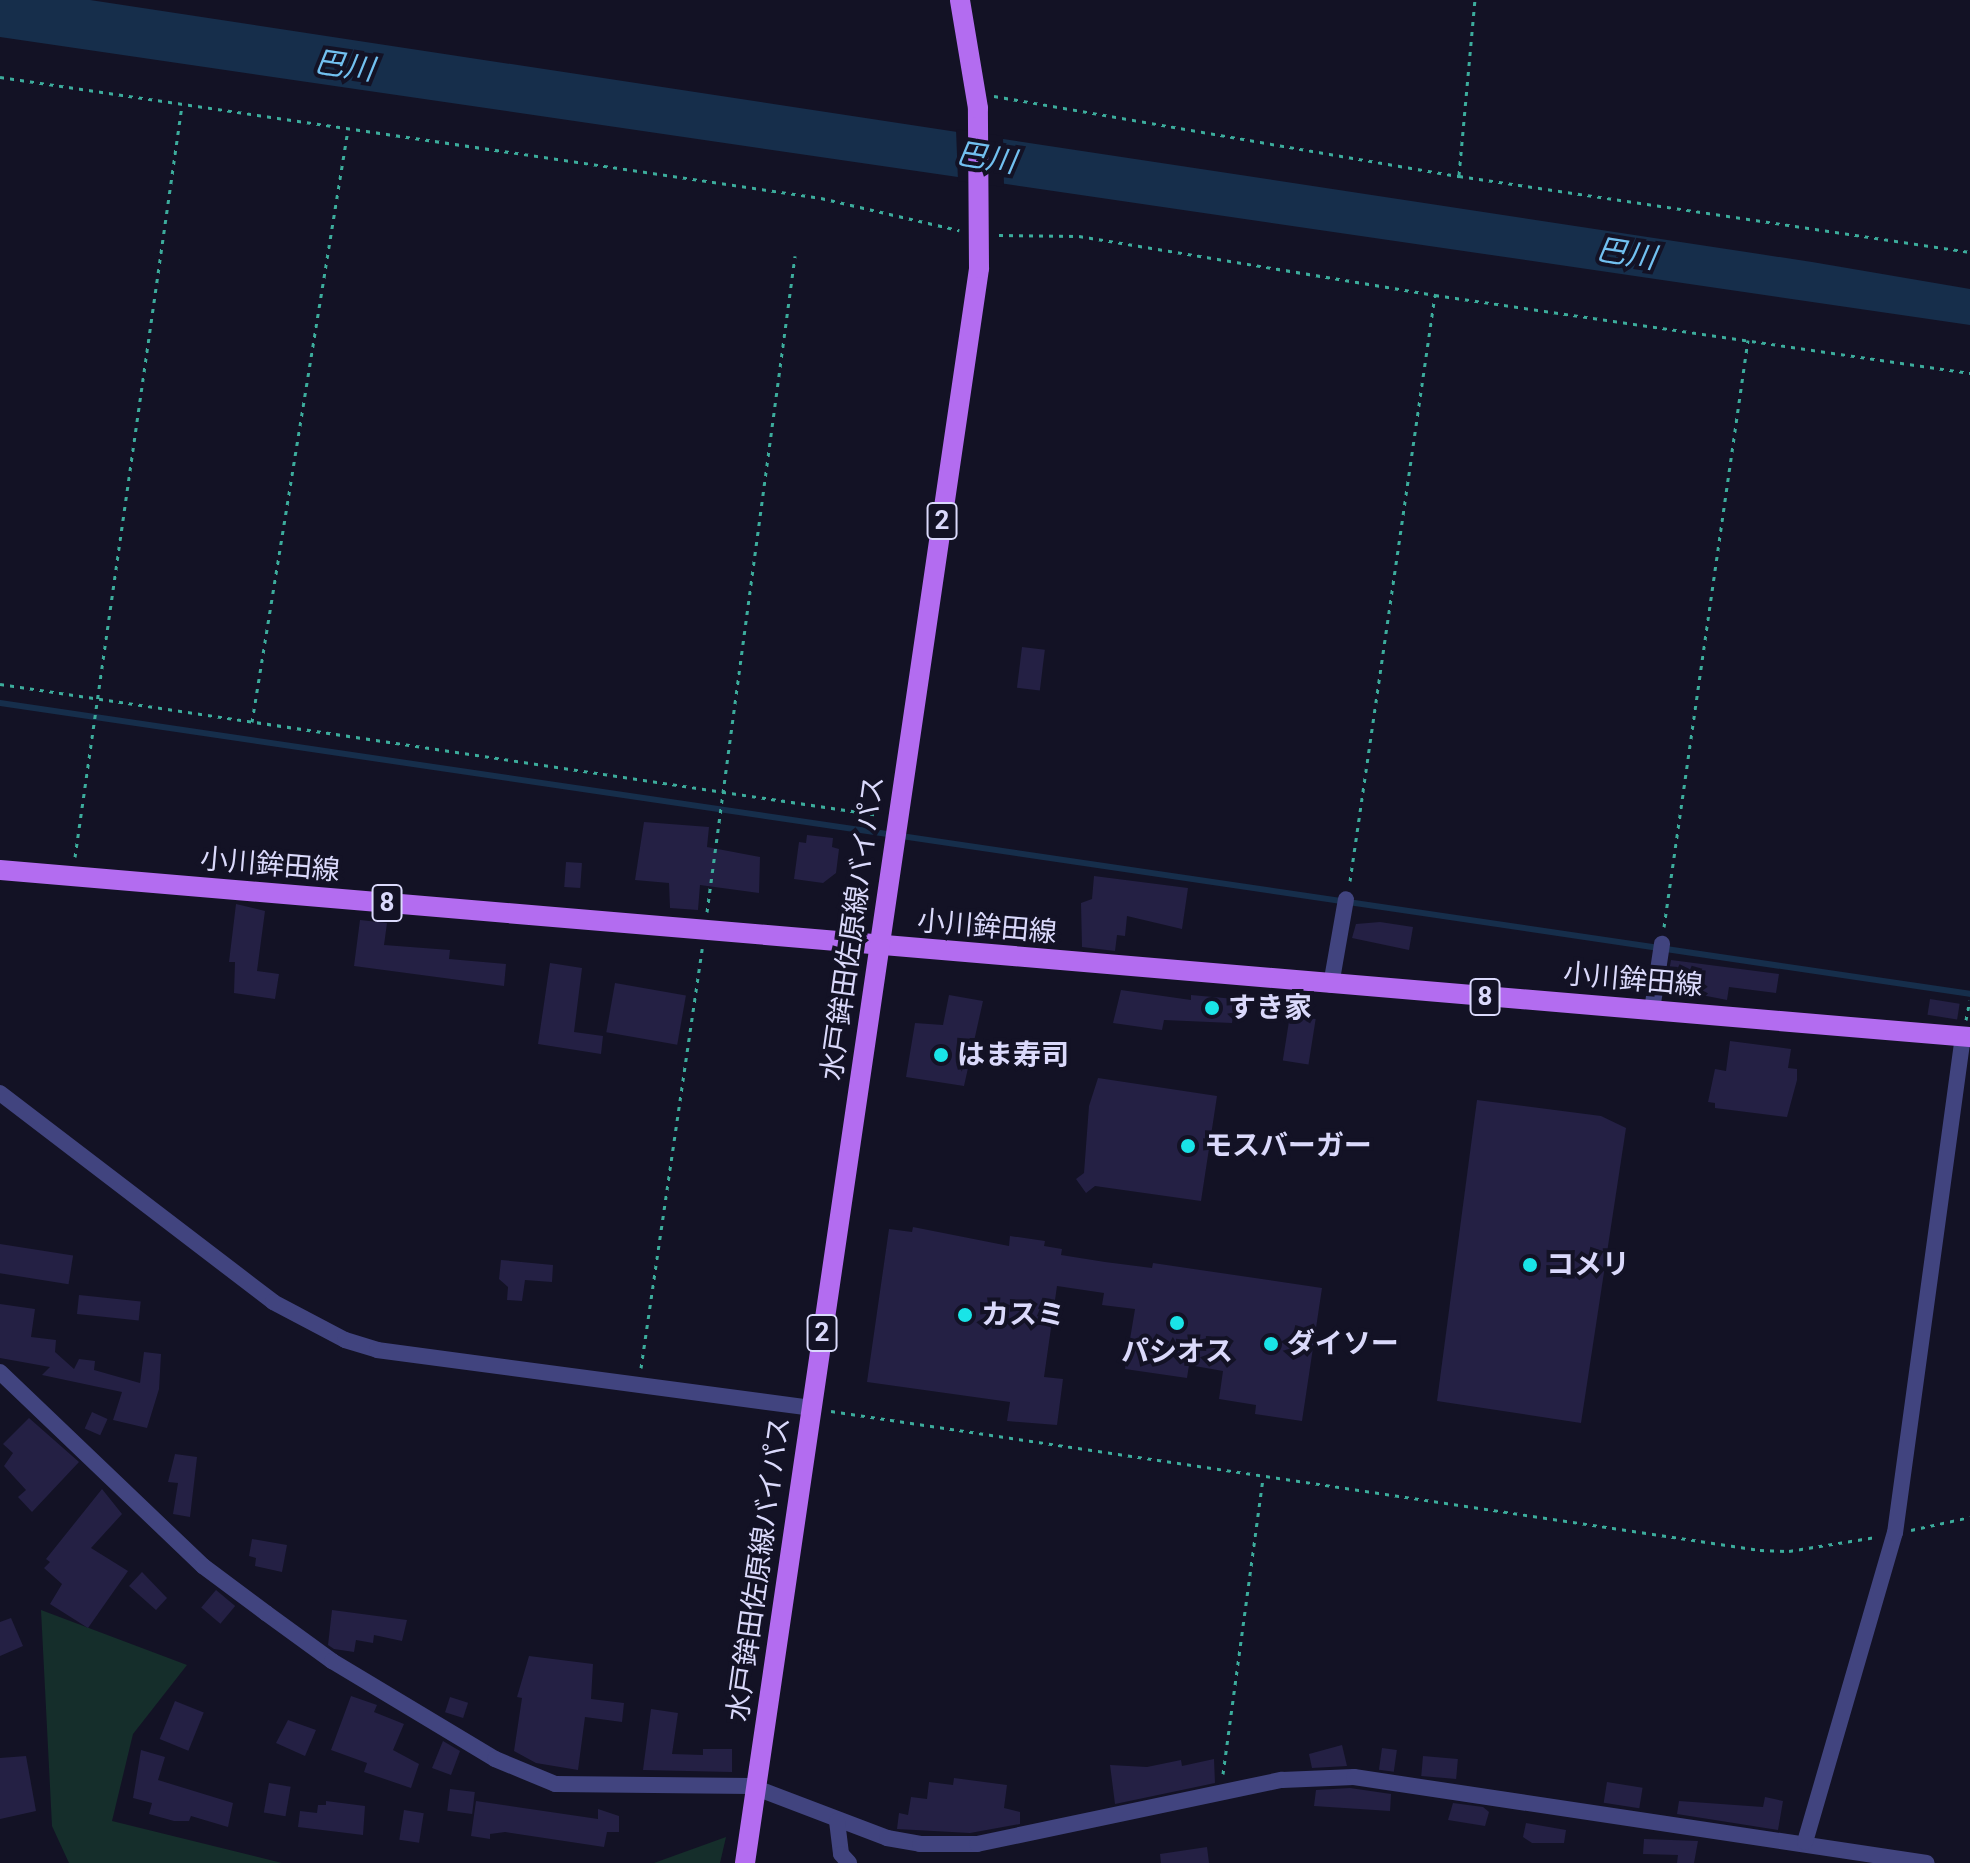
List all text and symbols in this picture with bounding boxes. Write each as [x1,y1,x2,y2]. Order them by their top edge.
water label: 巴川 [312,44,376,88]
water label: 巴川 [954,136,1018,180]
water label: 巴川 [1594,232,1658,276]
road number: 2 [926,499,958,543]
street label: 水戸鉾田佐原線バイパス [815,773,891,1083]
street label: 小川鉾田線 [199,842,341,888]
road number: 8 [371,881,403,925]
street label: 小川鉾田線 [916,904,1058,950]
street label: 小川鉾田線 [1562,957,1704,1003]
road number: 8 [1469,975,1501,1019]
place label: すき家 [1228,991,1312,1025]
marker: すき家 [1203,999,1221,1017]
place label: はま寿司 [957,1038,1069,1072]
marker: はま寿司 [932,1046,950,1064]
place label: モスバーガー [1204,1129,1372,1163]
marker: モスバーガー [1179,1137,1197,1155]
place label: コメリ [1546,1248,1630,1282]
marker: コメリ [1521,1256,1539,1274]
place label: カスミ [981,1298,1065,1332]
marker: カスミ [956,1306,974,1324]
road number: 2 [806,1311,838,1355]
marker: パシオス [1168,1314,1186,1332]
place label: ダイソー [1287,1327,1399,1361]
place label: パシオス [1121,1335,1233,1369]
marker: ダイソー [1262,1335,1280,1353]
street label: 水戸鉾田佐原線バイパス [721,1414,797,1724]

